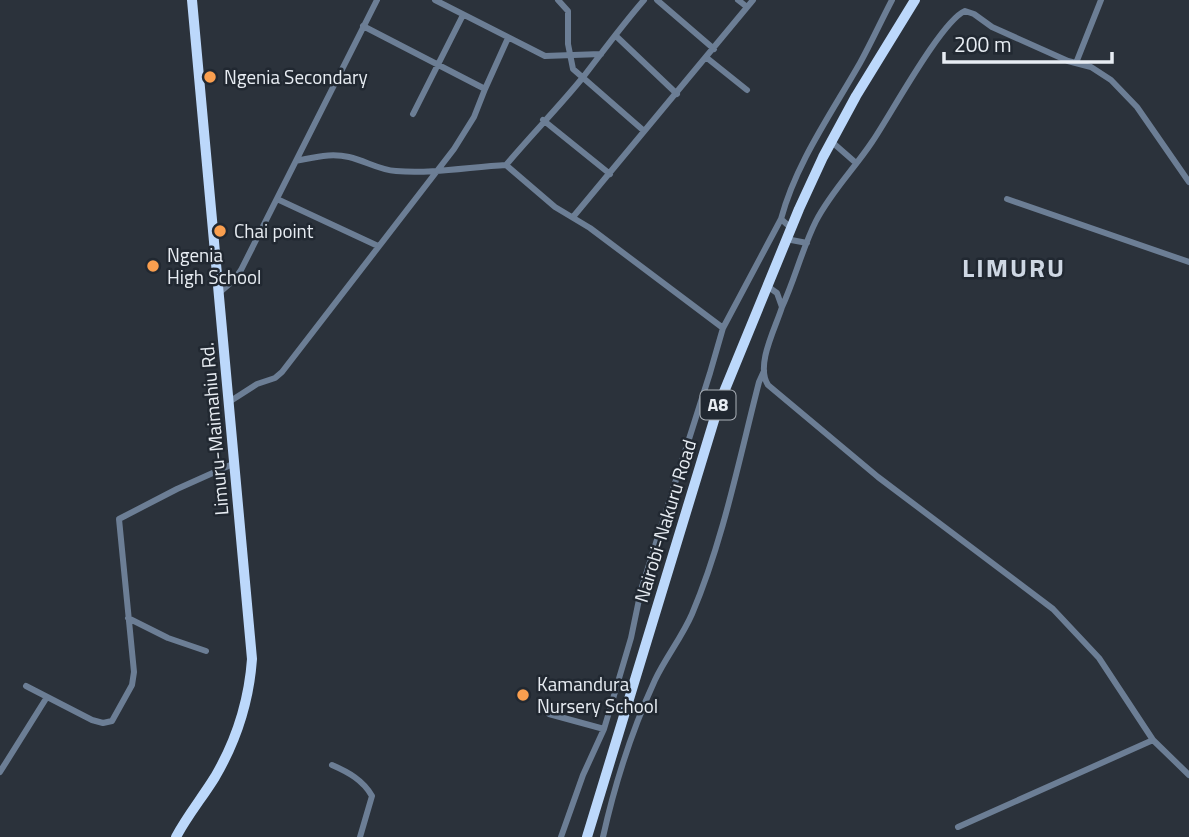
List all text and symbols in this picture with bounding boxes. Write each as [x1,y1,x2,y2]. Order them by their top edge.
scale bar [944,21,1112,65]
text: 200 m [954,28,1011,60]
place label: Ngenia Secondary [224,62,368,91]
marker: Ngenia Secondary [202,69,218,85]
place label: Chai point [234,216,314,245]
marker: Chai point [212,223,228,239]
place label: Ngenia High School [167,240,261,291]
district label: LIMURU [962,248,1066,287]
marker: Ngenia High School [145,258,161,274]
street label: Limuru-Maimahiu Rd. [191,341,236,517]
road number: A8 [700,390,736,419]
street label: Nairobi-Nakuru Road [626,436,703,606]
place label: Kamandura Nursery School [537,669,658,720]
marker: Kamandura Nursery School [515,687,531,703]

